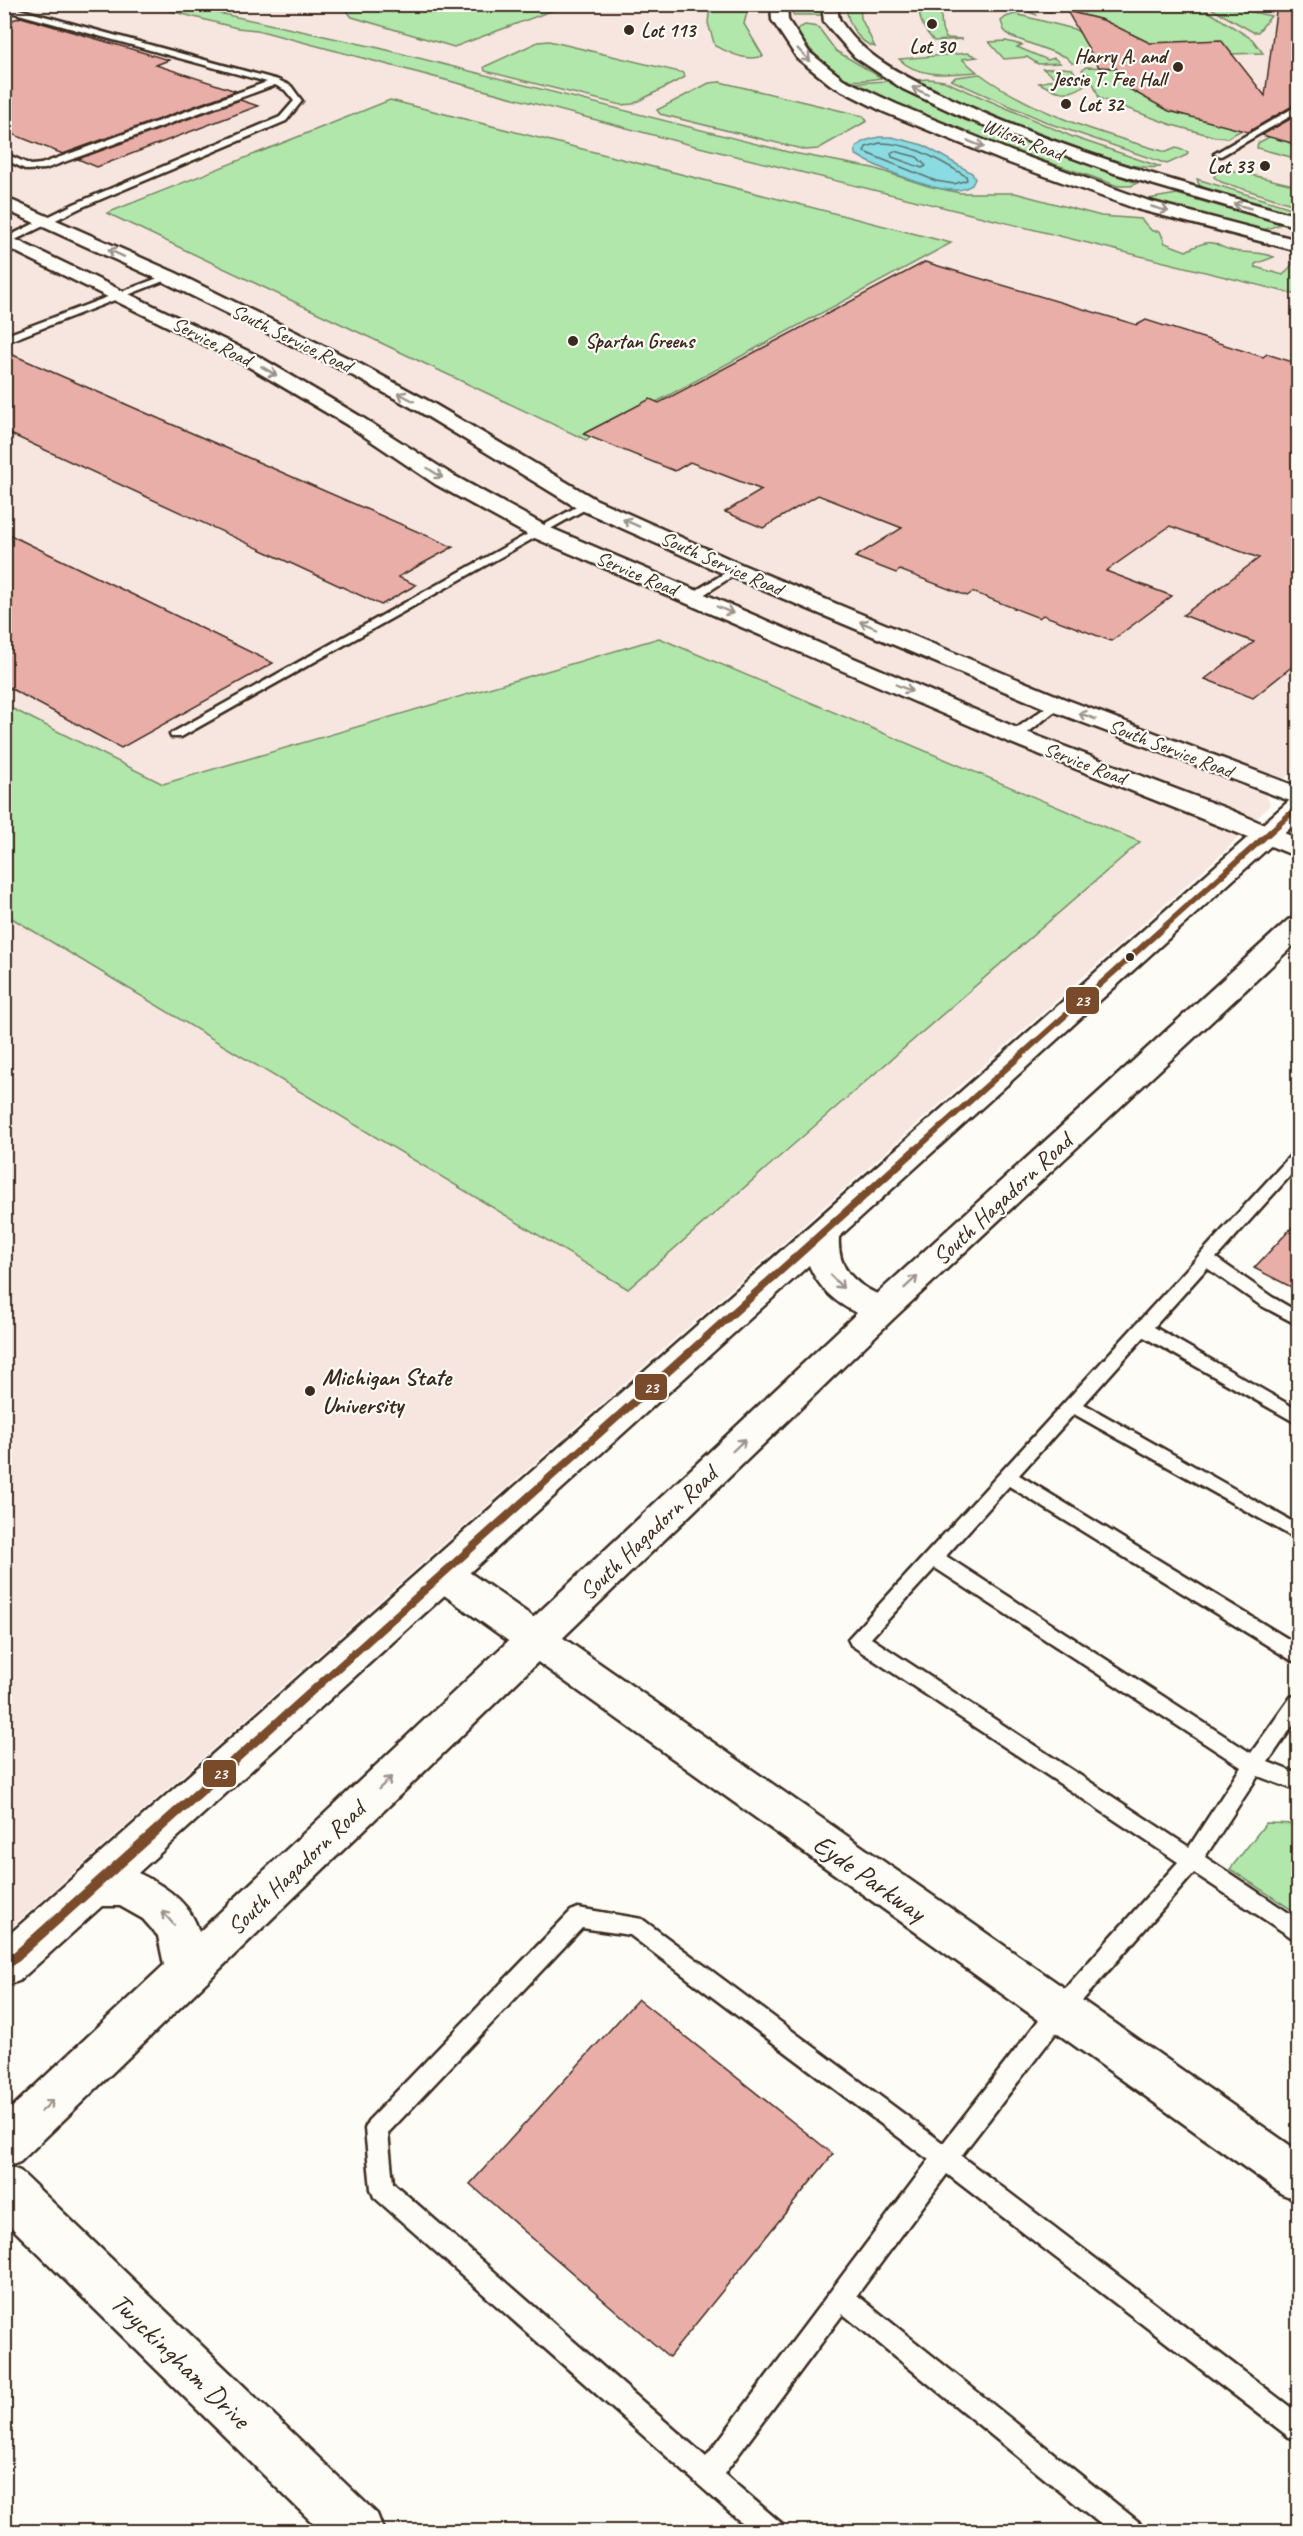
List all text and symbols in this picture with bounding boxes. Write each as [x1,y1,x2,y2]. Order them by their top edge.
marker: Lot 30 [925,17,939,31]
place label: Lot 113 [641,18,697,43]
marker: Lot 113 [622,23,636,37]
place label: Lot 30 [909,34,957,59]
place label: Harry A. and Jessie T. Fee Hall [1050,44,1170,92]
one-way arrow [797,47,812,62]
marker: Harry A. and Jessie T. Fee Hall [1171,60,1185,74]
one-way arrow [912,85,930,97]
place label: Lot 32 [1078,92,1125,117]
marker: Lot 32 [1059,97,1073,111]
street label: Wilson Road [979,113,1069,167]
one-way arrow [966,139,985,150]
place label: Lot 33 [1208,154,1255,179]
marker: Lot 33 [1258,159,1272,173]
one-way arrow [1233,200,1252,211]
one-way arrow [1150,204,1169,215]
one-way arrow [108,246,126,258]
street label: South Service Road [227,298,359,380]
street label: Service Road [168,311,258,373]
place label: Spartan Greens [585,329,696,354]
marker: Spartan Greens [566,334,580,348]
one-way arrow [260,365,277,377]
one-way arrow [398,391,415,403]
one-way arrow [426,468,443,480]
one-way arrow [622,517,640,529]
street label: South Service Road [657,525,790,603]
street label: Service Road [592,545,684,603]
one-way arrow [715,605,733,616]
one-way arrow [859,619,877,630]
one-way arrow [894,682,912,694]
one-way arrow [1078,710,1097,721]
street label: South Service Road [1105,713,1239,785]
street label: Service Road [1040,736,1132,792]
unlabelled marker [1124,951,1136,963]
line badge: 23 [1065,986,1100,1015]
text: 23 [1075,991,1091,1011]
street label: South Hagadorn Road [926,1124,1081,1271]
one-way arrow [829,1275,844,1290]
one-way arrow [903,1275,918,1289]
place label: Michigan State University [322,1362,453,1420]
line badge: 23 [634,1373,668,1401]
text: 23 [644,1378,660,1398]
marker: Michigan State University [303,1384,317,1398]
one-way arrow [732,1438,747,1453]
street label: South Hagadorn Road [573,1457,726,1606]
line badge: 23 [202,1759,237,1788]
text: 23 [213,1764,229,1784]
one-way arrow [378,1776,393,1790]
street label: South Hagadorn Road [221,1792,374,1941]
street label: Eyde Parkway [807,1826,935,1930]
one-way arrow [161,1911,175,1926]
one-way arrow [39,2099,54,2113]
street label: Twyckingham Drive [103,2285,259,2437]

